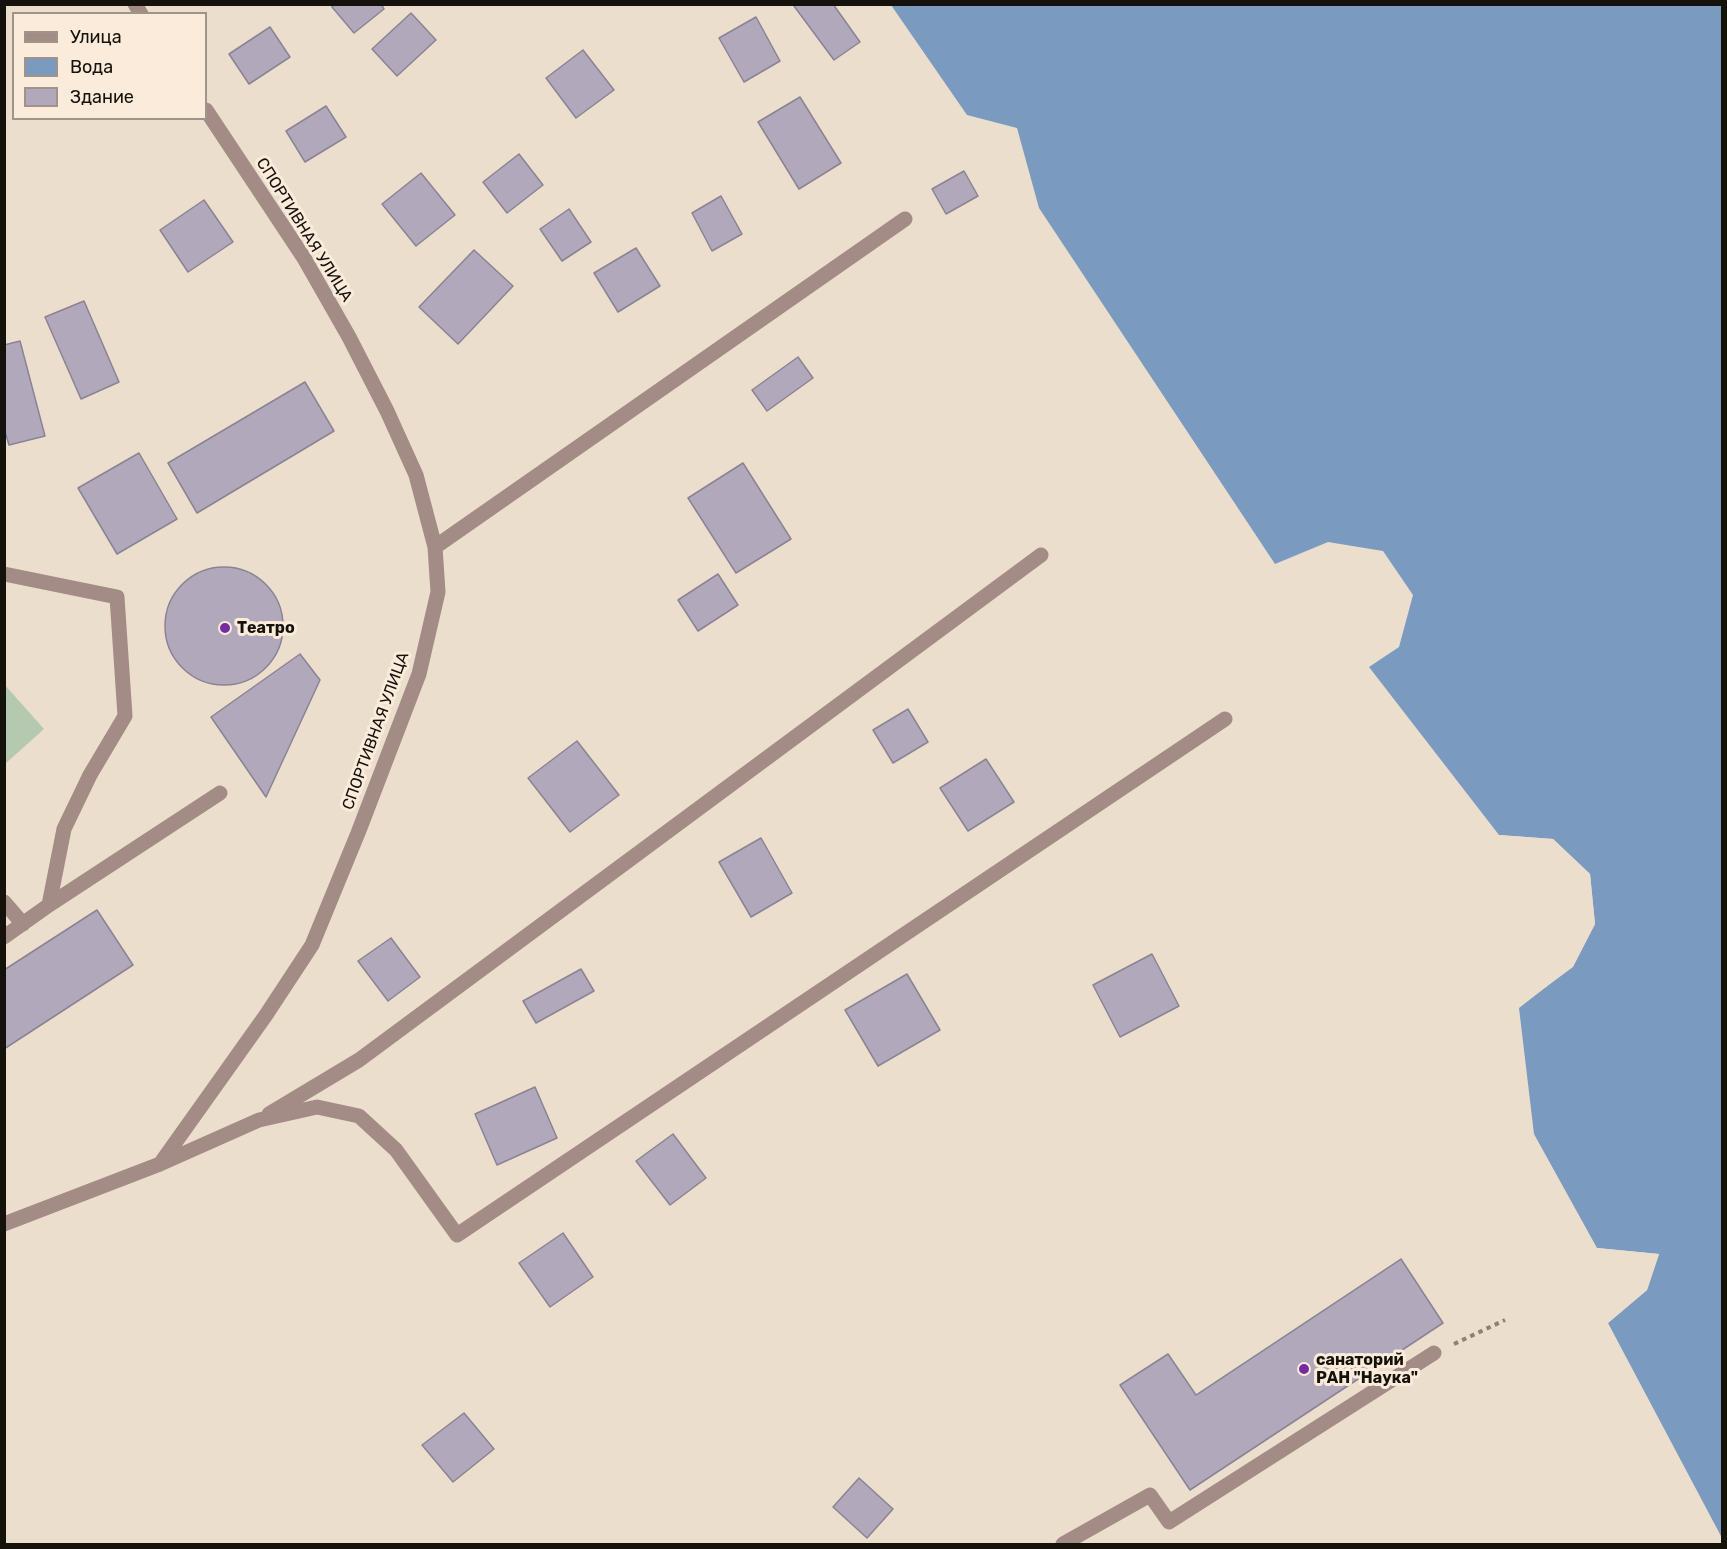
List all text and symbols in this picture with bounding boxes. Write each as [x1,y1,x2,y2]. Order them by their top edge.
legend [12,12,207,120]
text: Улица [70,26,122,48]
text: Вода [70,56,113,78]
text: Здание [70,86,134,108]
street label: СПОРТИВНАЯ УЛИЦА [252,154,356,306]
place label: Театро [237,618,295,638]
marker: Театро [218,621,232,635]
street label: СПОРТИВНАЯ УЛИЦА [339,650,413,812]
place label: санаторий РАН "Наука" [1316,1350,1418,1388]
marker: санаторий РАН "Наука" [1297,1362,1311,1376]

